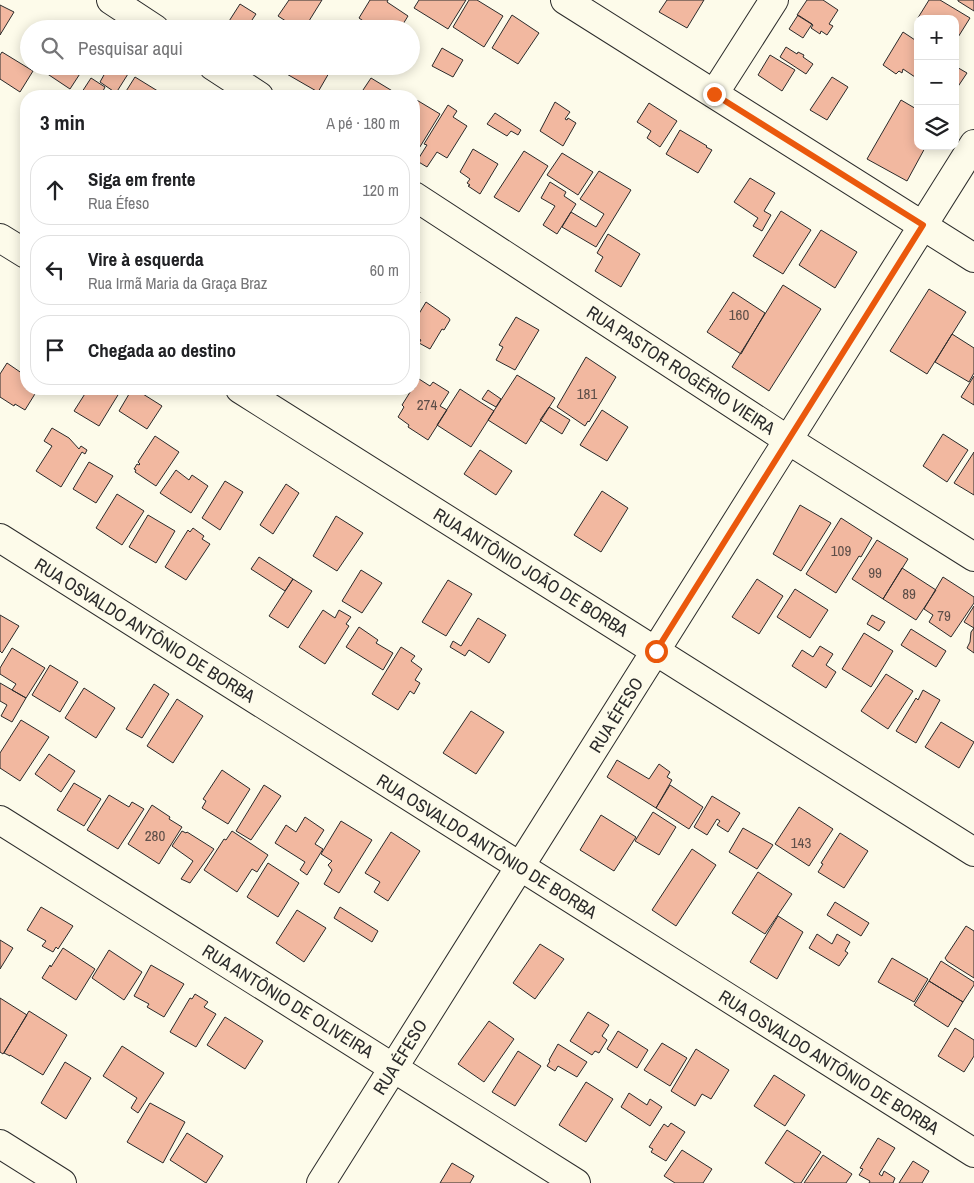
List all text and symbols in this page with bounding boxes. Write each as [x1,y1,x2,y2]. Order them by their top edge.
map controls [914,15,959,150]
button: + [914,15,959,60]
search box [20,20,420,75]
icon: search [38,34,66,62]
text: Pesquisar aqui [78,35,183,61]
button: − [914,60,959,105]
route end [703,83,726,106]
button: layers [914,105,959,150]
text: 3 min [40,108,85,137]
text: A pé · 180 m [326,112,400,134]
text: Siga em frente [88,166,195,192]
icon: ahead [41,176,69,204]
text: 120 m [363,179,399,201]
text: Rua Éfeso [88,192,149,214]
text: Vire à esquerda [88,246,204,272]
icon: left [41,256,69,284]
text: 60 m [370,259,399,281]
text: Rua Irmã Maria da Graça Braz [88,272,267,294]
street label: RUA PASTOR ROGÉRIO VIEIRA [582,300,780,441]
house number: 160 [729,304,749,325]
icon: arrive [41,336,69,364]
text: Chegada ao destino [88,337,236,363]
house number: 181 [577,383,597,404]
house number: 274 [417,394,437,415]
street label: RUA ANTÔNIO JOÃO DE BORBA [429,502,633,642]
house number: 109 [831,540,851,561]
street label: RUA OSVALDO ANTÔNIO DE BORBA [30,552,260,708]
house number: 99 [868,562,882,583]
house number: 89 [902,583,916,604]
house number: 79 [937,605,951,626]
route start [645,640,668,663]
street label: RUA ÉFESO [583,673,649,757]
street label: RUA OSVALDO ANTÔNIO DE BORBA [372,768,602,924]
house number: 280 [145,825,165,846]
house number: 143 [791,832,811,853]
street label: RUA ANTÔNIO DE OLIVEIRA [198,938,378,1064]
street label: RUA OSVALDO ANTÔNIO DE BORBA [714,984,944,1140]
street label: RUA ÉFESO [367,1015,433,1099]

